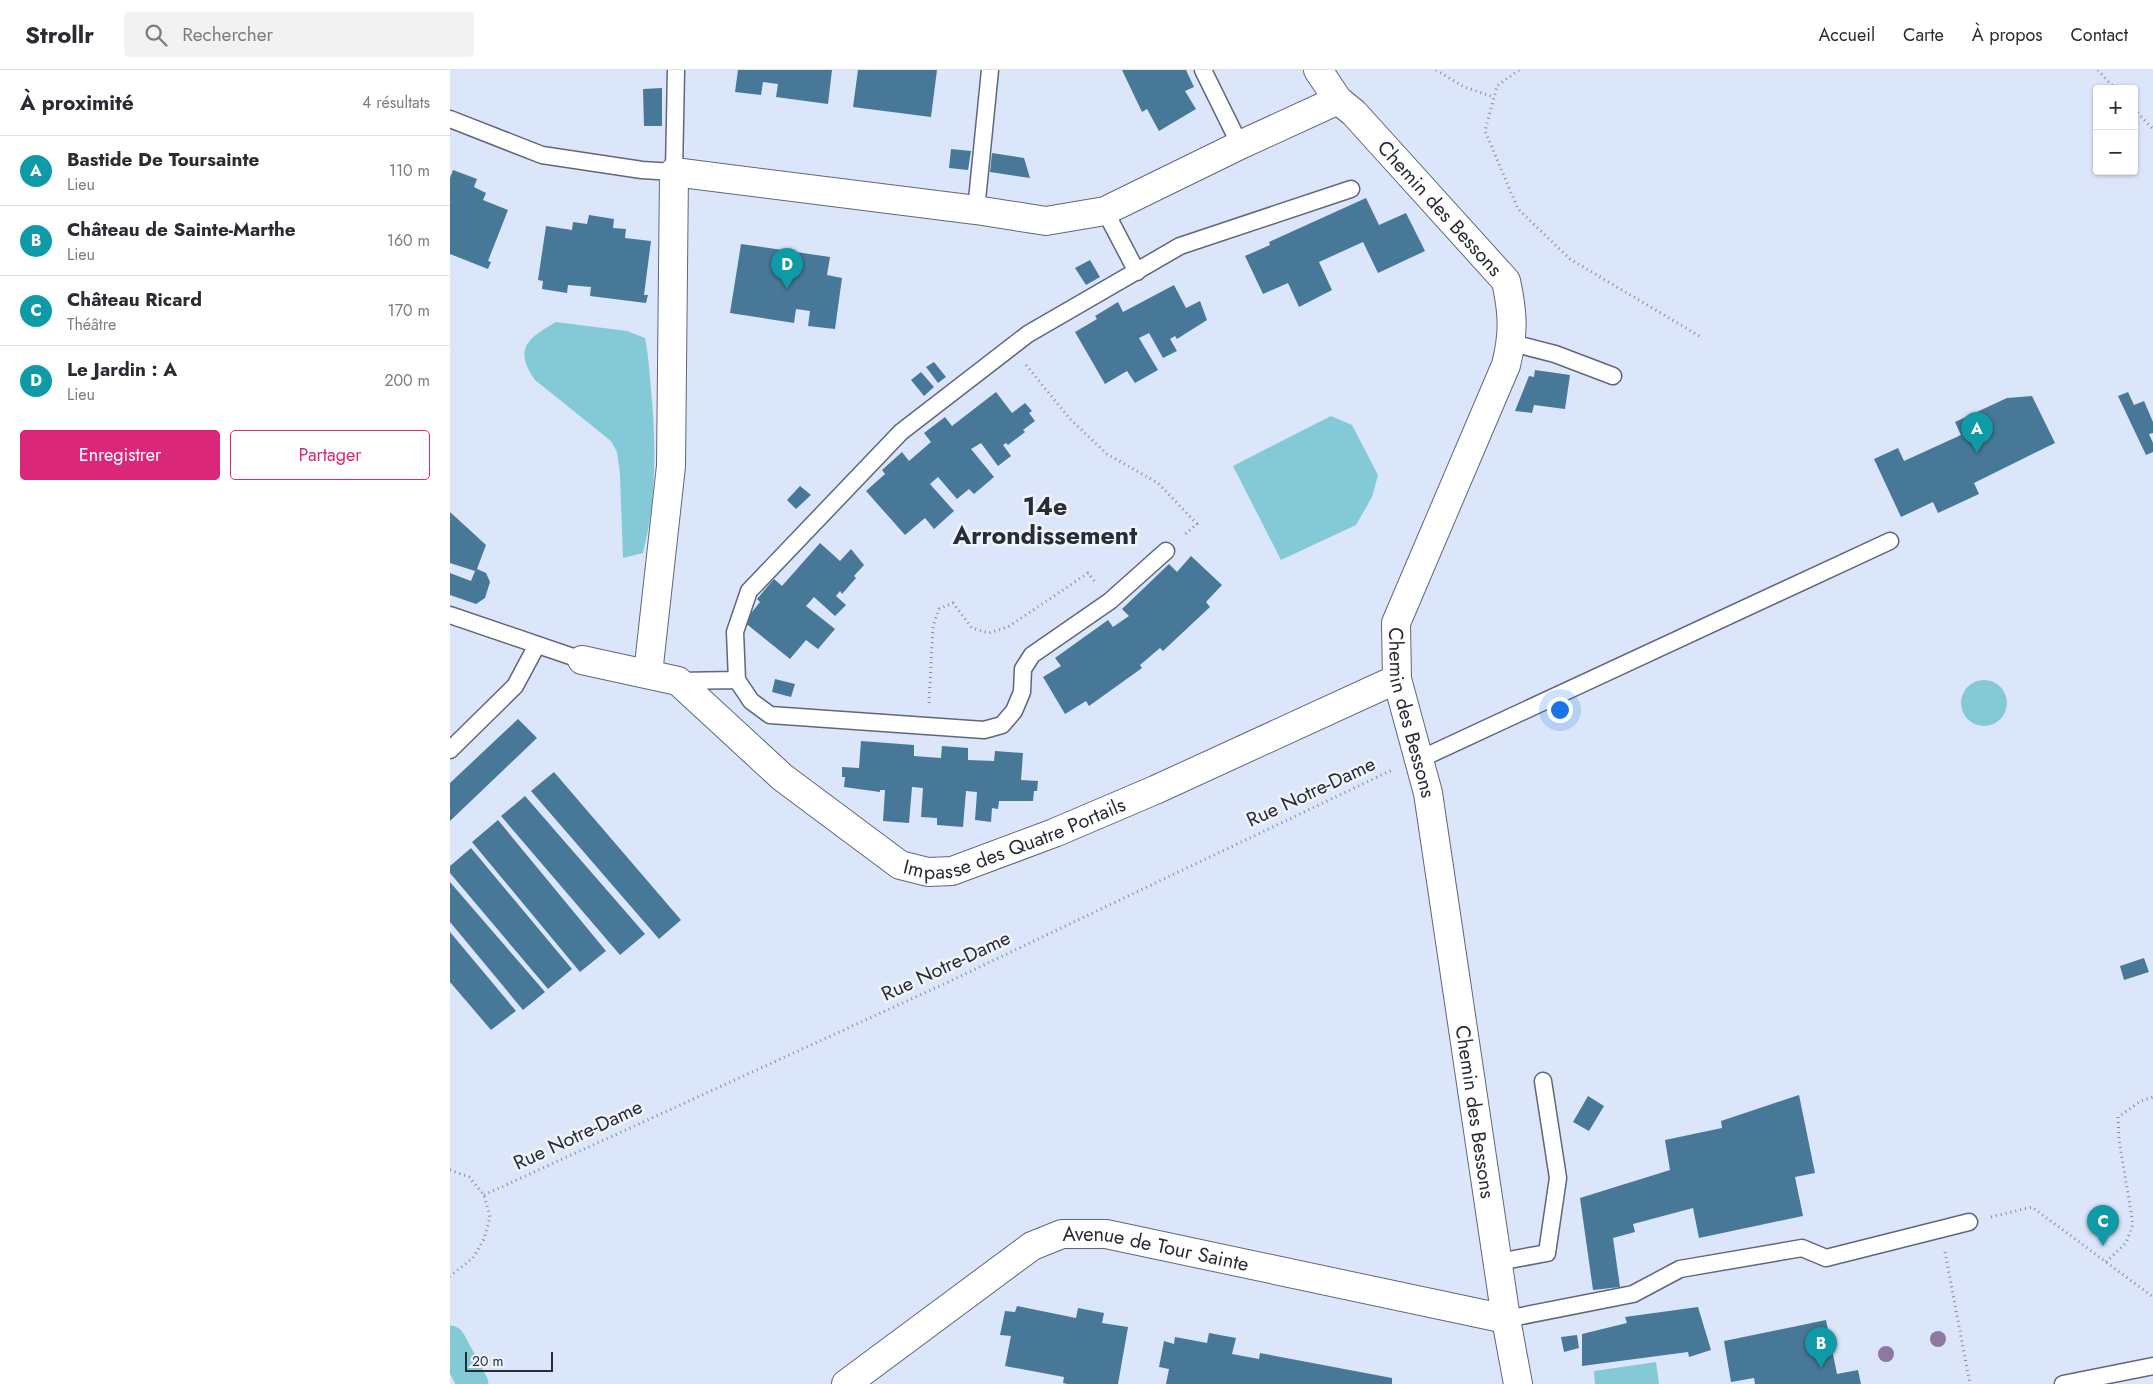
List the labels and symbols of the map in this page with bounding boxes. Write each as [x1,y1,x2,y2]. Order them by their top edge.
street label: Chemin des Bessons [1371,134,1509,283]
pin: D [771,248,803,289]
pin: A [1961,412,1993,453]
district label: 14e Arrondissement [952,488,1137,553]
street label: Chemin des Bessons [1382,627,1443,800]
your location [1547,697,1573,723]
street label: Rue Notre-Dame [1242,749,1380,835]
street label: Impasse des Quatre Portails [900,790,1130,887]
street label: Rue Notre-Dame [877,923,1015,1009]
street label: Chemin des Bessons [1448,1023,1502,1200]
street label: Rue Notre-Dame [509,1092,647,1178]
pin: C [2087,1205,2119,1246]
street label: Avenue de Tour Sainte [1063,1219,1251,1278]
pin: B [1805,1327,1837,1368]
scale bar [465,1349,552,1372]

